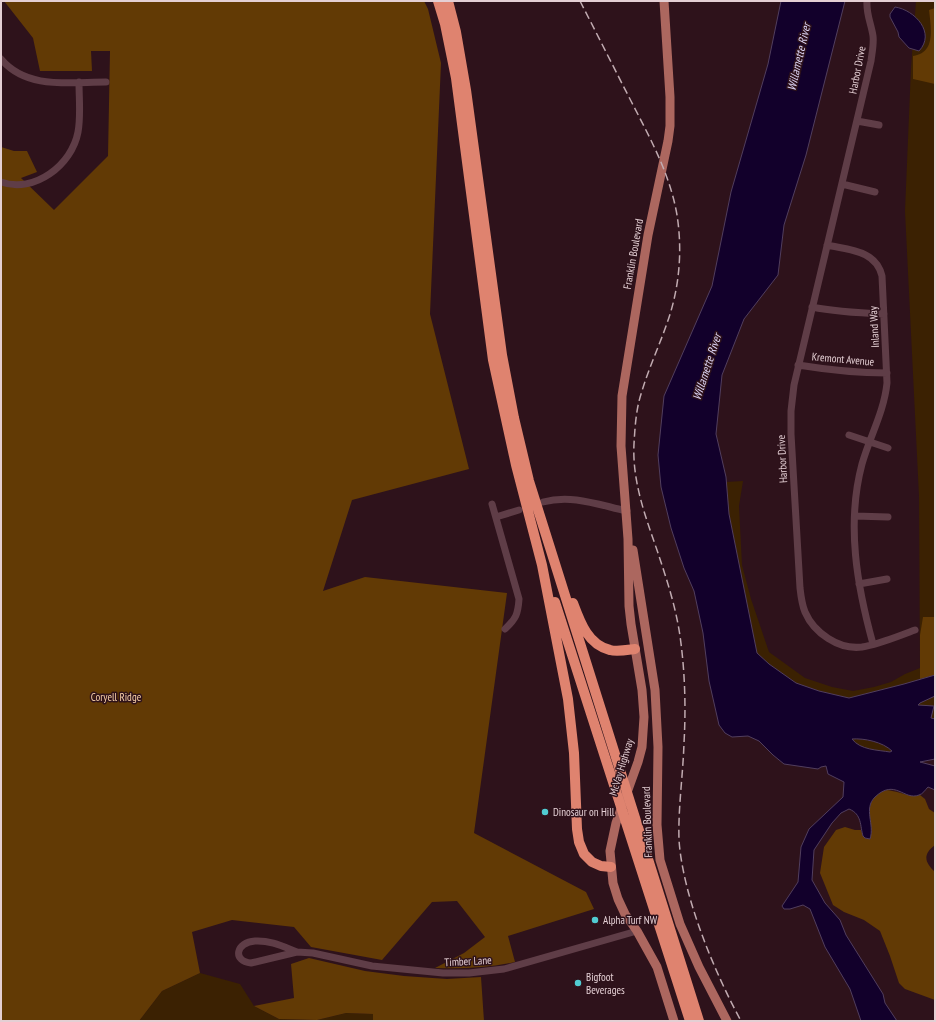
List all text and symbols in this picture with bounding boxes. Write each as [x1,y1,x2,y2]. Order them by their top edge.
water label: Willamette River [783,20,814,92]
street label: Harbor Drive [846,45,869,95]
street label: Franklin Boulevard [620,217,646,290]
street label: Inland Way [866,305,882,348]
water label: Willamette River [689,330,725,402]
street label: Kremont Avenue [811,349,875,369]
street label: Harbor Drive [774,434,790,483]
park label: Coryell Ridge [91,690,142,704]
street label: McVay Highway [606,736,637,797]
street label: Franklin Boulevard [639,786,655,858]
place label: Dinosaur on Hill [553,805,615,819]
marker: Dinosaur on Hill [540,807,550,817]
place label: Alpha Turf NW [603,913,658,927]
marker: Alpha Turf NW [590,915,600,925]
street label: Timber Lane [444,953,492,969]
place label: Bigfoot Beverages [586,970,625,997]
marker: Bigfoot Beverages [573,978,583,988]

